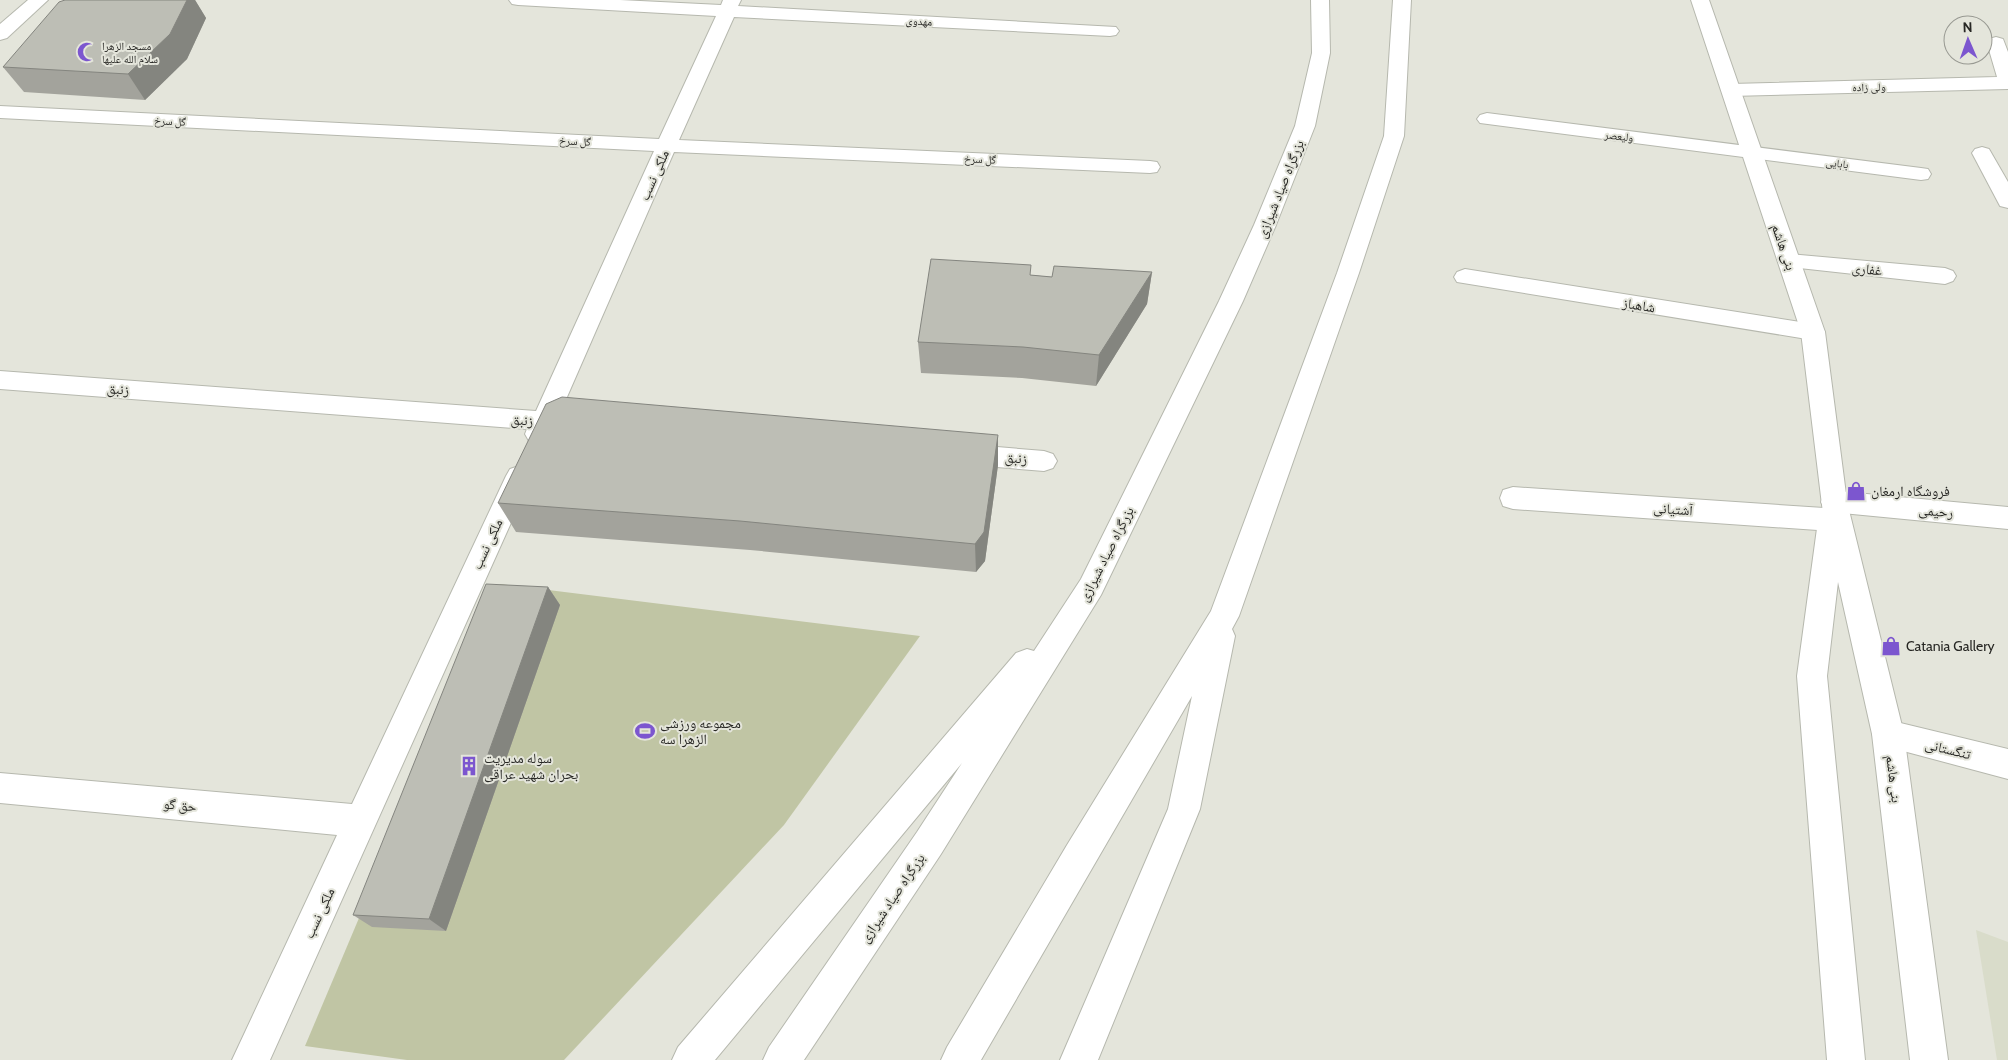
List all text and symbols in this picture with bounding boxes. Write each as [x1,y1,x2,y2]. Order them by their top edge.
street label: مهدوی [905,13,933,29]
north arrow [1943,15,1993,65]
text: N [1962,18,1973,36]
place label: مسجد الزهرا سلام الله علیها [102,39,158,66]
mosque icon: مسجد الزهرا سلام الله علیها [76,41,98,63]
street label: ولی زاده [1852,80,1886,94]
street label: گل سرخ [154,113,187,129]
street label: ولیعصر [1603,127,1634,145]
street label: گل سرخ [559,133,592,149]
street label: بزرگراه صیاد شیرازی [1252,137,1308,241]
street label: ملکی نسب [635,147,673,203]
street label: گل سرخ [964,151,997,167]
street label: بابایی [1825,155,1849,171]
street label: بنی هاشم [1767,221,1800,273]
street label: غفاری [1851,258,1883,280]
street label: شاهباز [1620,293,1657,316]
street label: زنبق [106,379,130,400]
street label: زنبق [510,410,534,431]
street label: زنبق [1004,448,1028,469]
shop icon: فروشگاه ارمغان [1845,480,1867,502]
place label: فروشگاه ارمغان [1871,482,1950,500]
street label: آشتیانی [1653,499,1694,519]
street label: رحیمی [1918,501,1954,521]
street label: بزرگراه صیاد شیرازی [1074,503,1138,605]
street label: ملکی نسب [468,516,506,572]
shop icon: Catania Gallery [1880,635,1902,657]
place label: Catania Gallery [1906,637,1995,655]
place label: مجموعه ورزشی الزهرا سه [660,714,741,748]
sports icon: مجموعه ورزشی الزهرا سه [634,720,656,742]
street label: تنگستانی [1923,735,1973,763]
place label: سوله مدیریت بحران شهید عراقی [484,749,579,783]
street label: بنی هاشم [1881,754,1906,804]
building icon: سوله مدیریت بحران شهید عراقی [458,755,480,777]
street label: حق گو [162,795,198,816]
street label: بزرگراه صیاد شیرازی [855,850,929,946]
street label: ملکی نسب [300,885,338,941]

